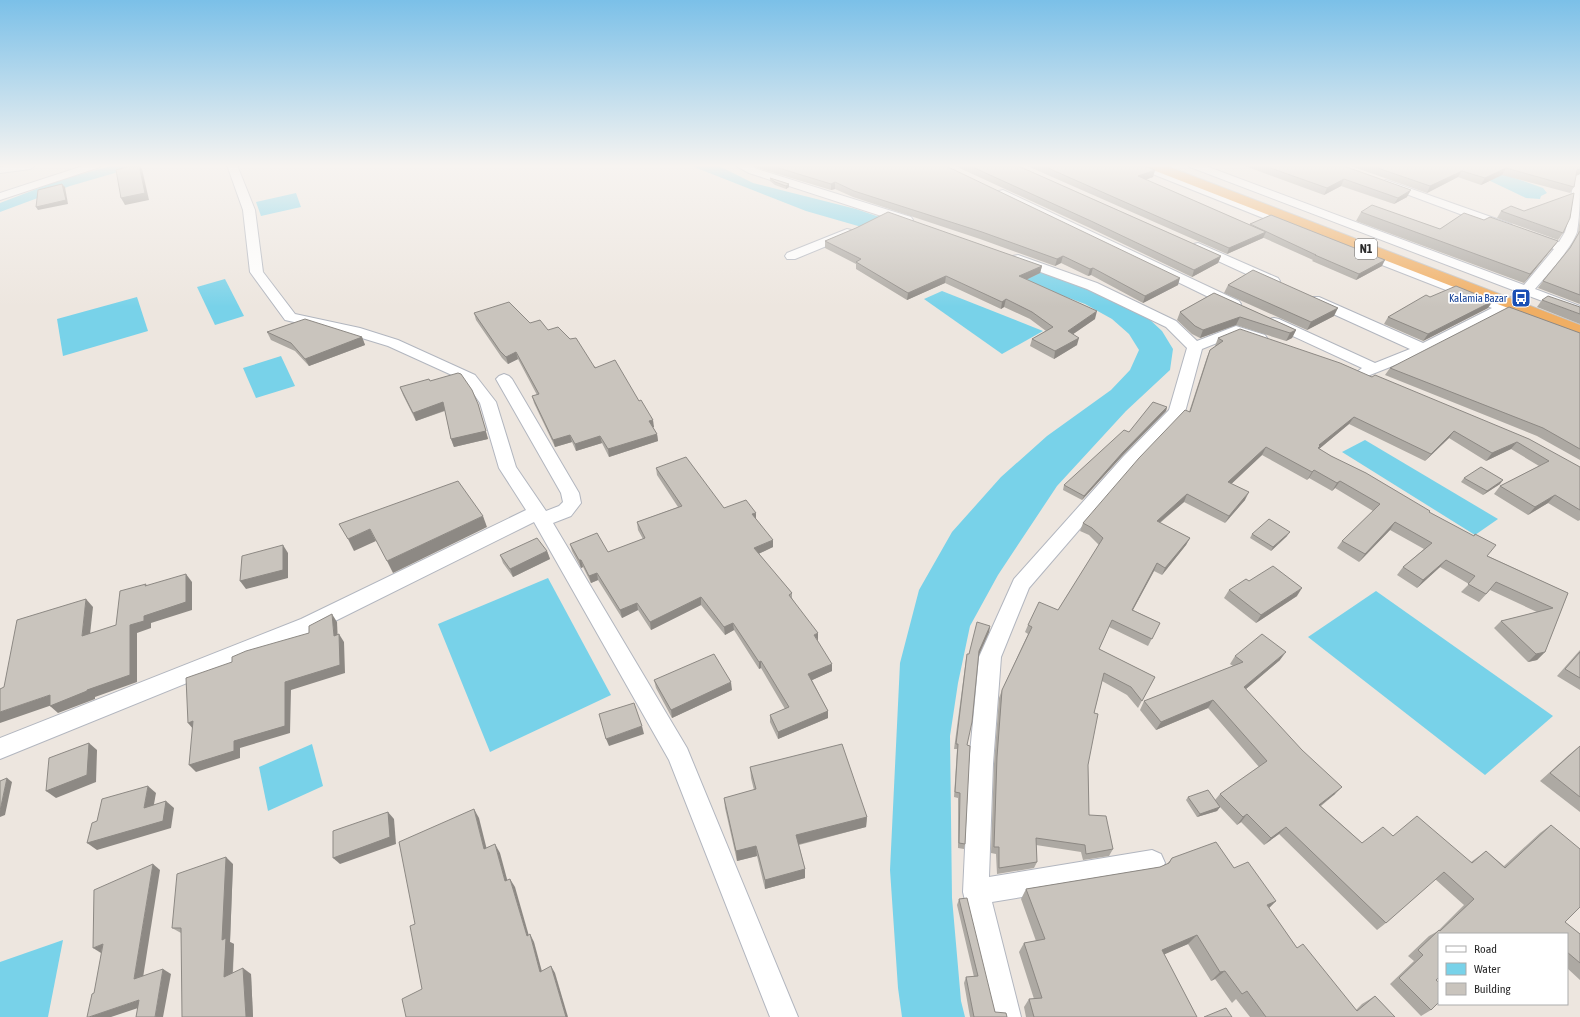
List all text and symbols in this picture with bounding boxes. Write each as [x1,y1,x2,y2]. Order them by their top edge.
road number: N1 [1355,239,1377,259]
bus stop icon: Kalamia Bazar [1510,287,1532,309]
place label: Kalamia Bazar [1449,292,1508,304]
legend [1438,933,1568,1005]
text: Road [1474,942,1497,956]
text: Water [1474,962,1501,976]
text: Building [1474,982,1512,996]

